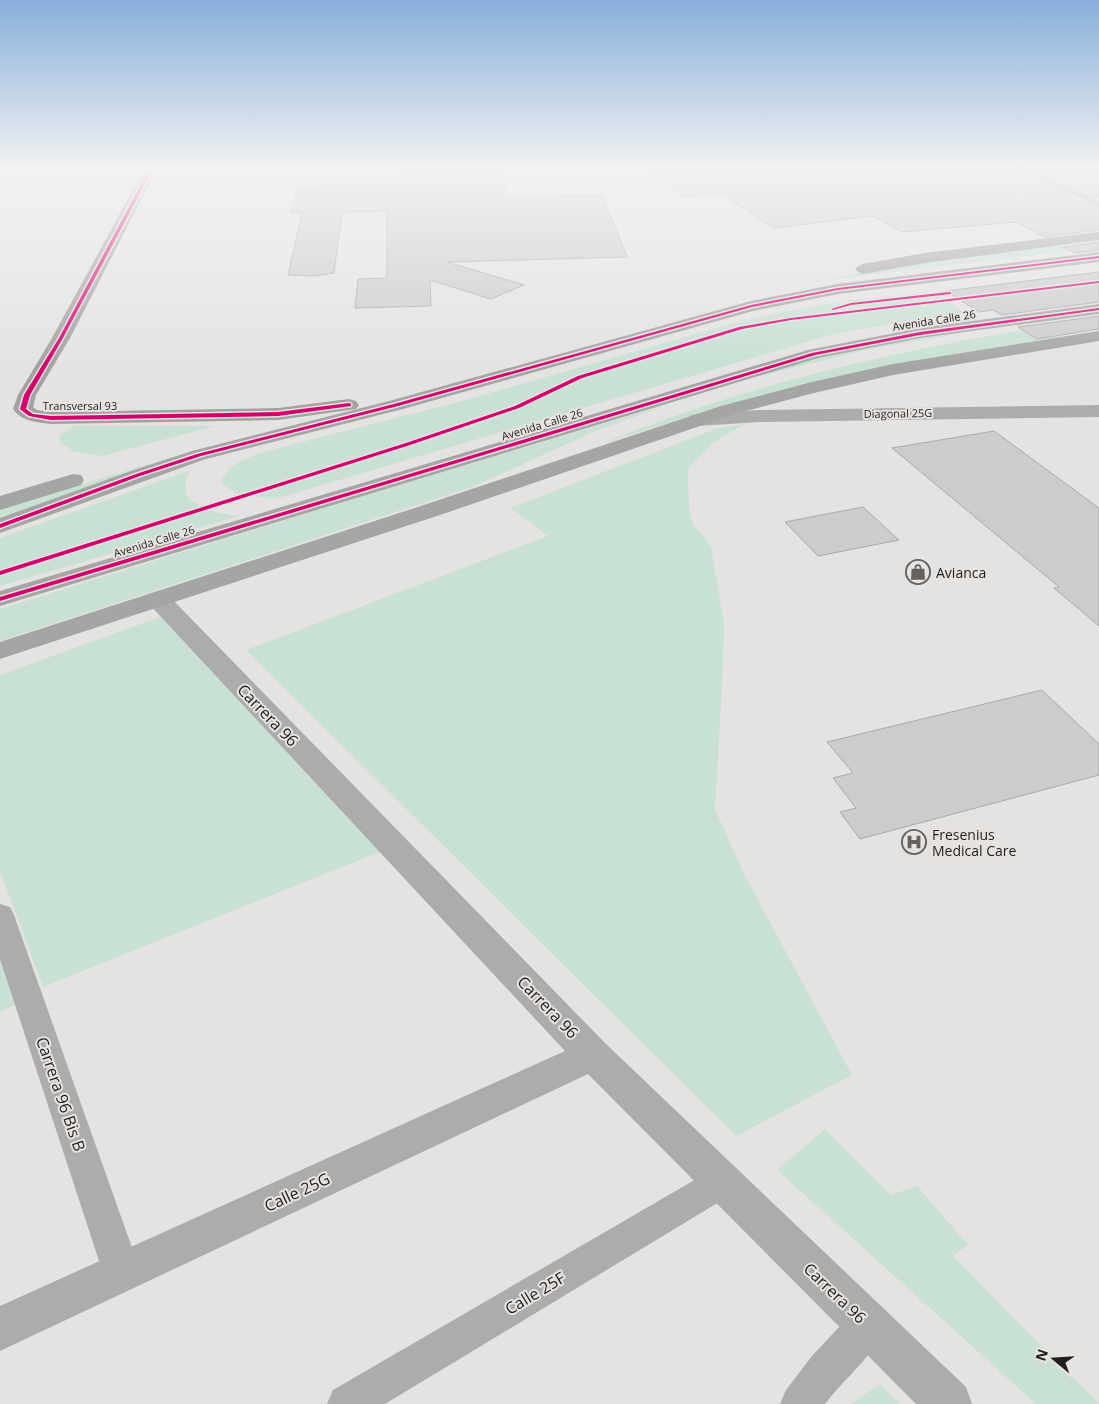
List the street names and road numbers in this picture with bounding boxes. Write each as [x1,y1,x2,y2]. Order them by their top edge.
street label: Avenida Calle 26 [891,306,977,334]
street label: Transversal 93 [43,398,117,413]
street label: Avenida Calle 26 [500,405,584,443]
street label: Diagonal 25G [864,405,932,421]
street label: Avenida Calle 26 [112,522,196,560]
street label: Carrera 96 [233,679,303,751]
street label: Carrera 96 [513,971,583,1043]
street label: Carrera 96 Bis B [31,1034,91,1154]
street label: Calle 25G [261,1167,333,1217]
street label: Carrera 96 [799,1258,871,1328]
street label: Calle 25F [501,1266,569,1320]

